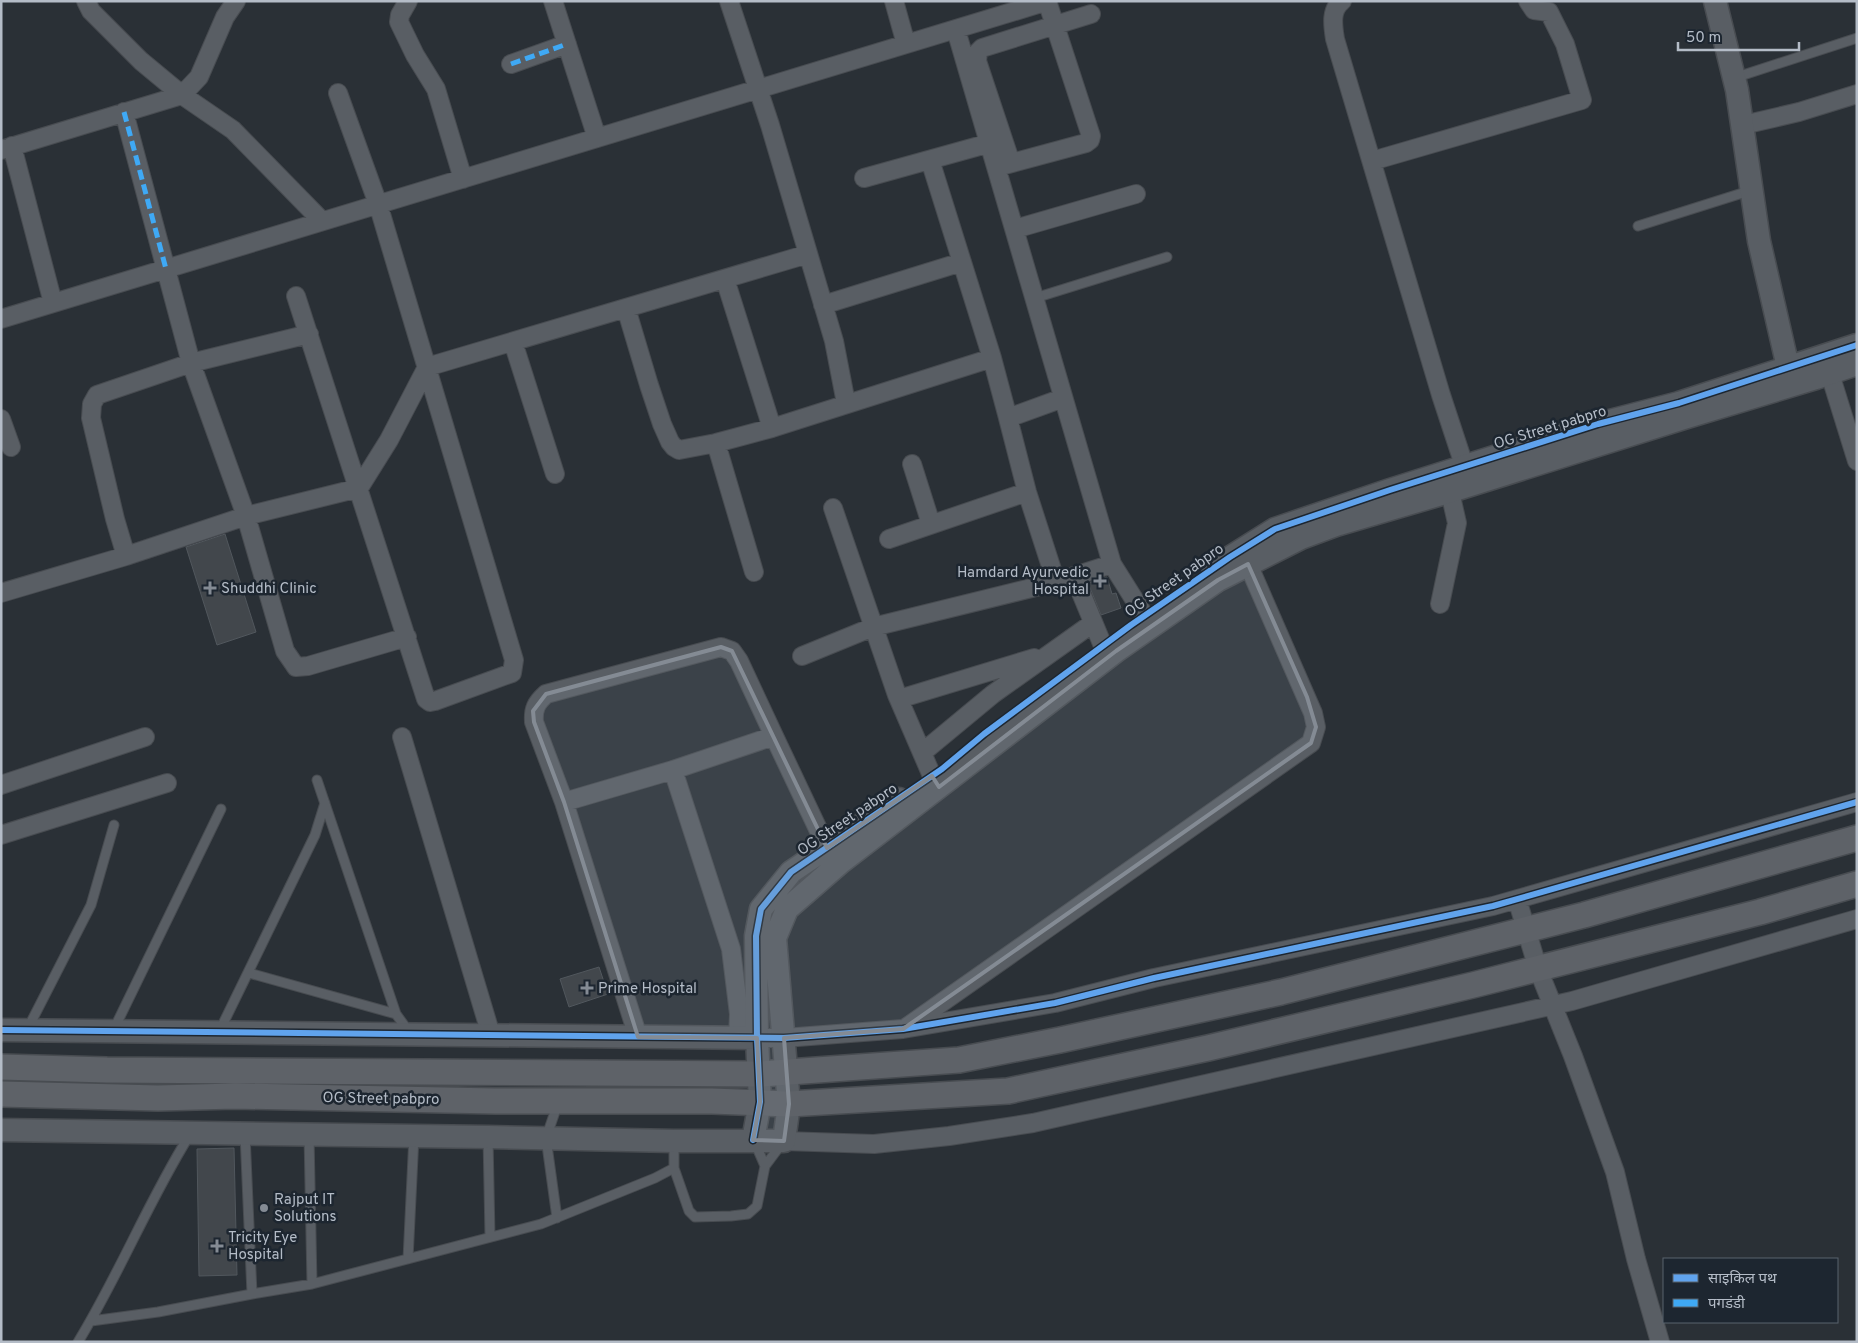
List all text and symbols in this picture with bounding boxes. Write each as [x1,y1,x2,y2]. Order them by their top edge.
scale bar [1678,20,1799,52]
text: 50 m [1686,29,1721,48]
street label: OG Street pabpro [1492,402,1609,455]
street label: OG Street pabpro [1122,540,1228,623]
place label: Hamdard Ayurvedic Hospital [957,564,1089,600]
marker: Hamdard Ayurvedic Hospital [1093,574,1107,588]
place label: Shuddhi Clinic [221,580,317,599]
marker: Shuddhi Clinic [203,581,217,595]
street label: OG Street pabpro [794,780,902,861]
place label: Prime Hospital [598,980,697,999]
marker: Prime Hospital [580,981,594,995]
street label: OG Street pabpro [322,1089,440,1110]
place label: Rajput IT Solutions [274,1191,336,1227]
marker: Rajput IT Solutions [258,1202,270,1214]
place label: Tricity Eye Hospital [228,1229,297,1265]
marker: Tricity Eye Hospital [210,1239,224,1253]
legend [1663,1258,1838,1323]
text: साइकिल पथ [1708,1270,1777,1289]
text: पगडंडी [1708,1295,1746,1314]

